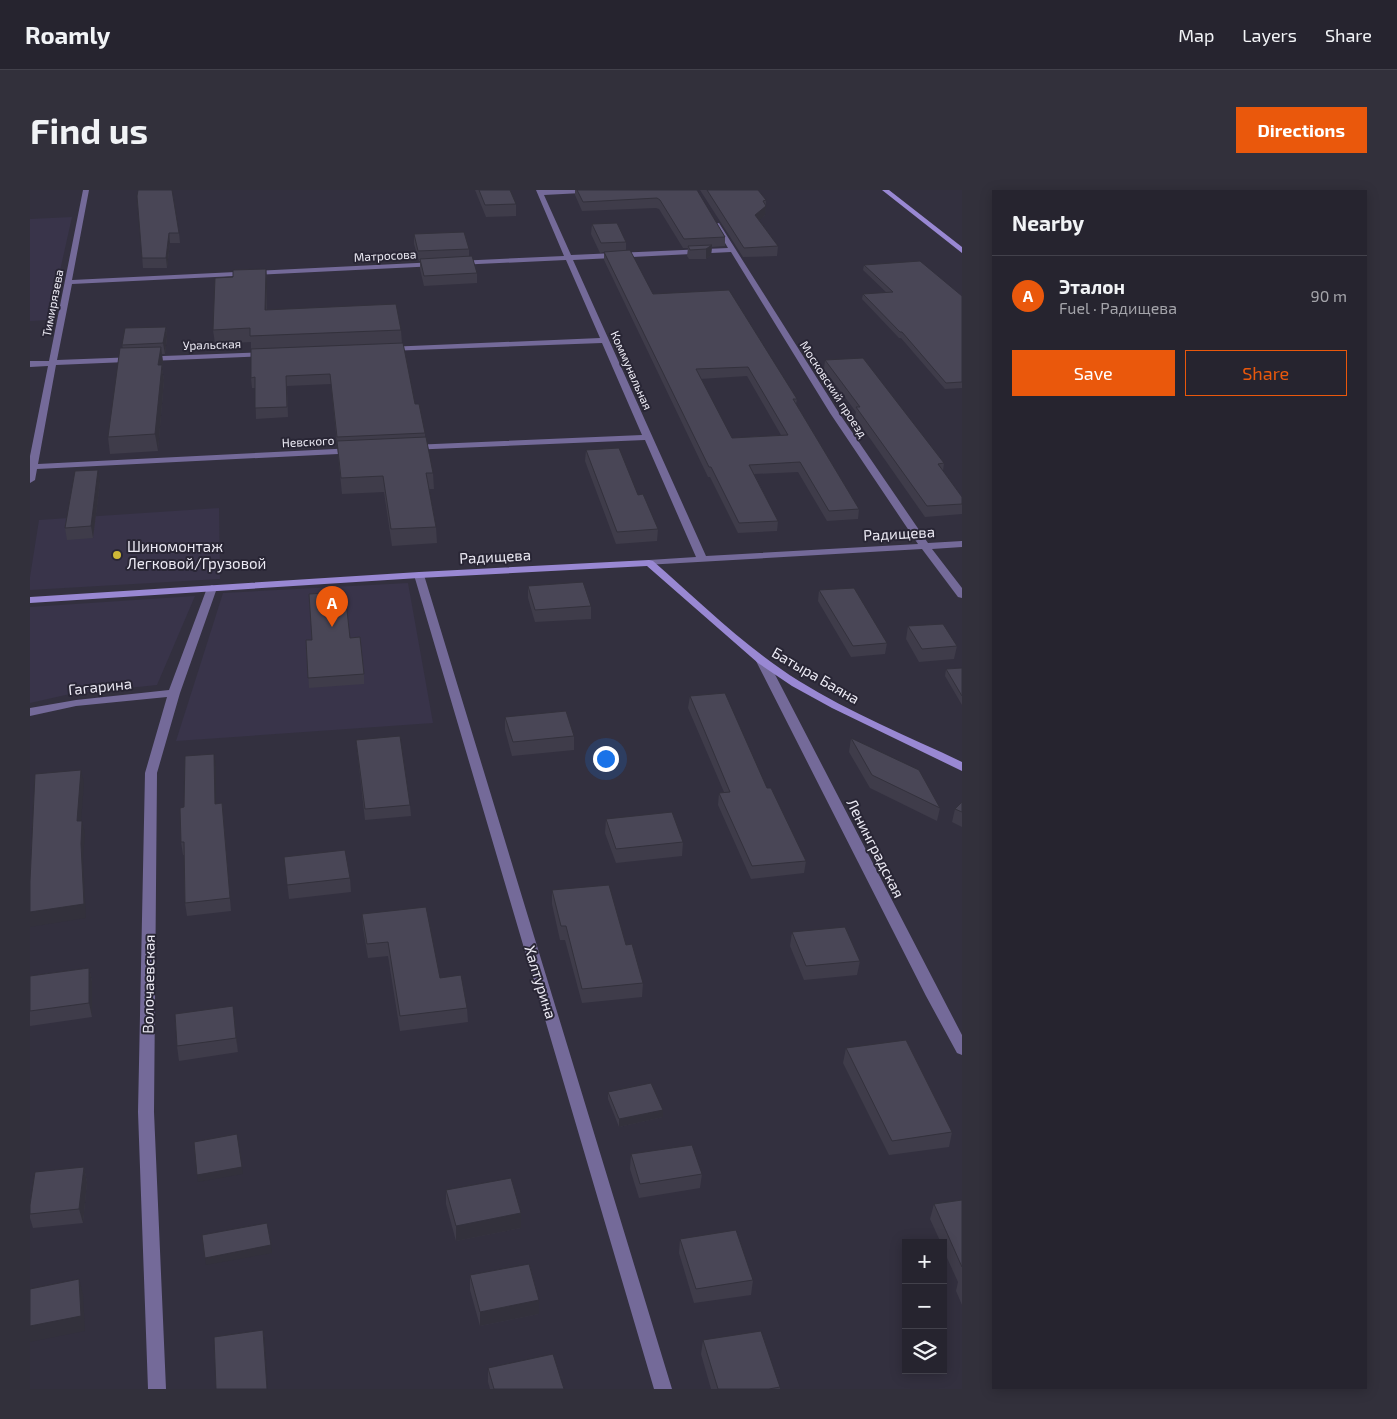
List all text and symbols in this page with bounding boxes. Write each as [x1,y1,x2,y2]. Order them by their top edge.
text: Roamly [25,20,110,49]
text: Map [1178,24,1214,46]
text: Layers [1242,24,1297,46]
text: Share [1325,24,1372,46]
button: Directions [1236,107,1367,153]
text: Find us [30,109,148,151]
text: Nearby [1012,210,1084,235]
street label: Матросова [353,246,417,264]
street label: Тимирязева [39,268,65,338]
text: Эталон [1059,275,1125,298]
text: A [1023,286,1033,305]
text: 90 m [1311,286,1347,305]
text: Fuel · Радищева [1059,298,1177,317]
street label: Коммунальная [607,328,656,412]
street label: Уральская [183,336,241,352]
street label: Московский проезд [798,338,870,440]
button: Save [1012,350,1175,396]
button: Share [1185,350,1347,396]
street label: Невского [281,433,335,449]
street label: Радищева [863,522,935,544]
place label: Шиномонтаж Легковой/Грузовой [127,537,266,573]
street label: Радищева [459,545,531,567]
marker: Шиномонтаж Легковой/Грузовой [111,549,123,561]
pin: A [316,586,348,627]
street label: Батыра Баяна [769,643,863,707]
street label: Гагарина [67,674,133,698]
your location [593,746,619,772]
street label: Ленинградская [843,795,909,901]
street label: Волочаевская [138,934,158,1034]
street label: Халтурина [520,943,561,1021]
map controls [902,1239,947,1374]
button: + [902,1239,947,1284]
button: − [902,1284,947,1329]
button: layers [902,1329,947,1374]

